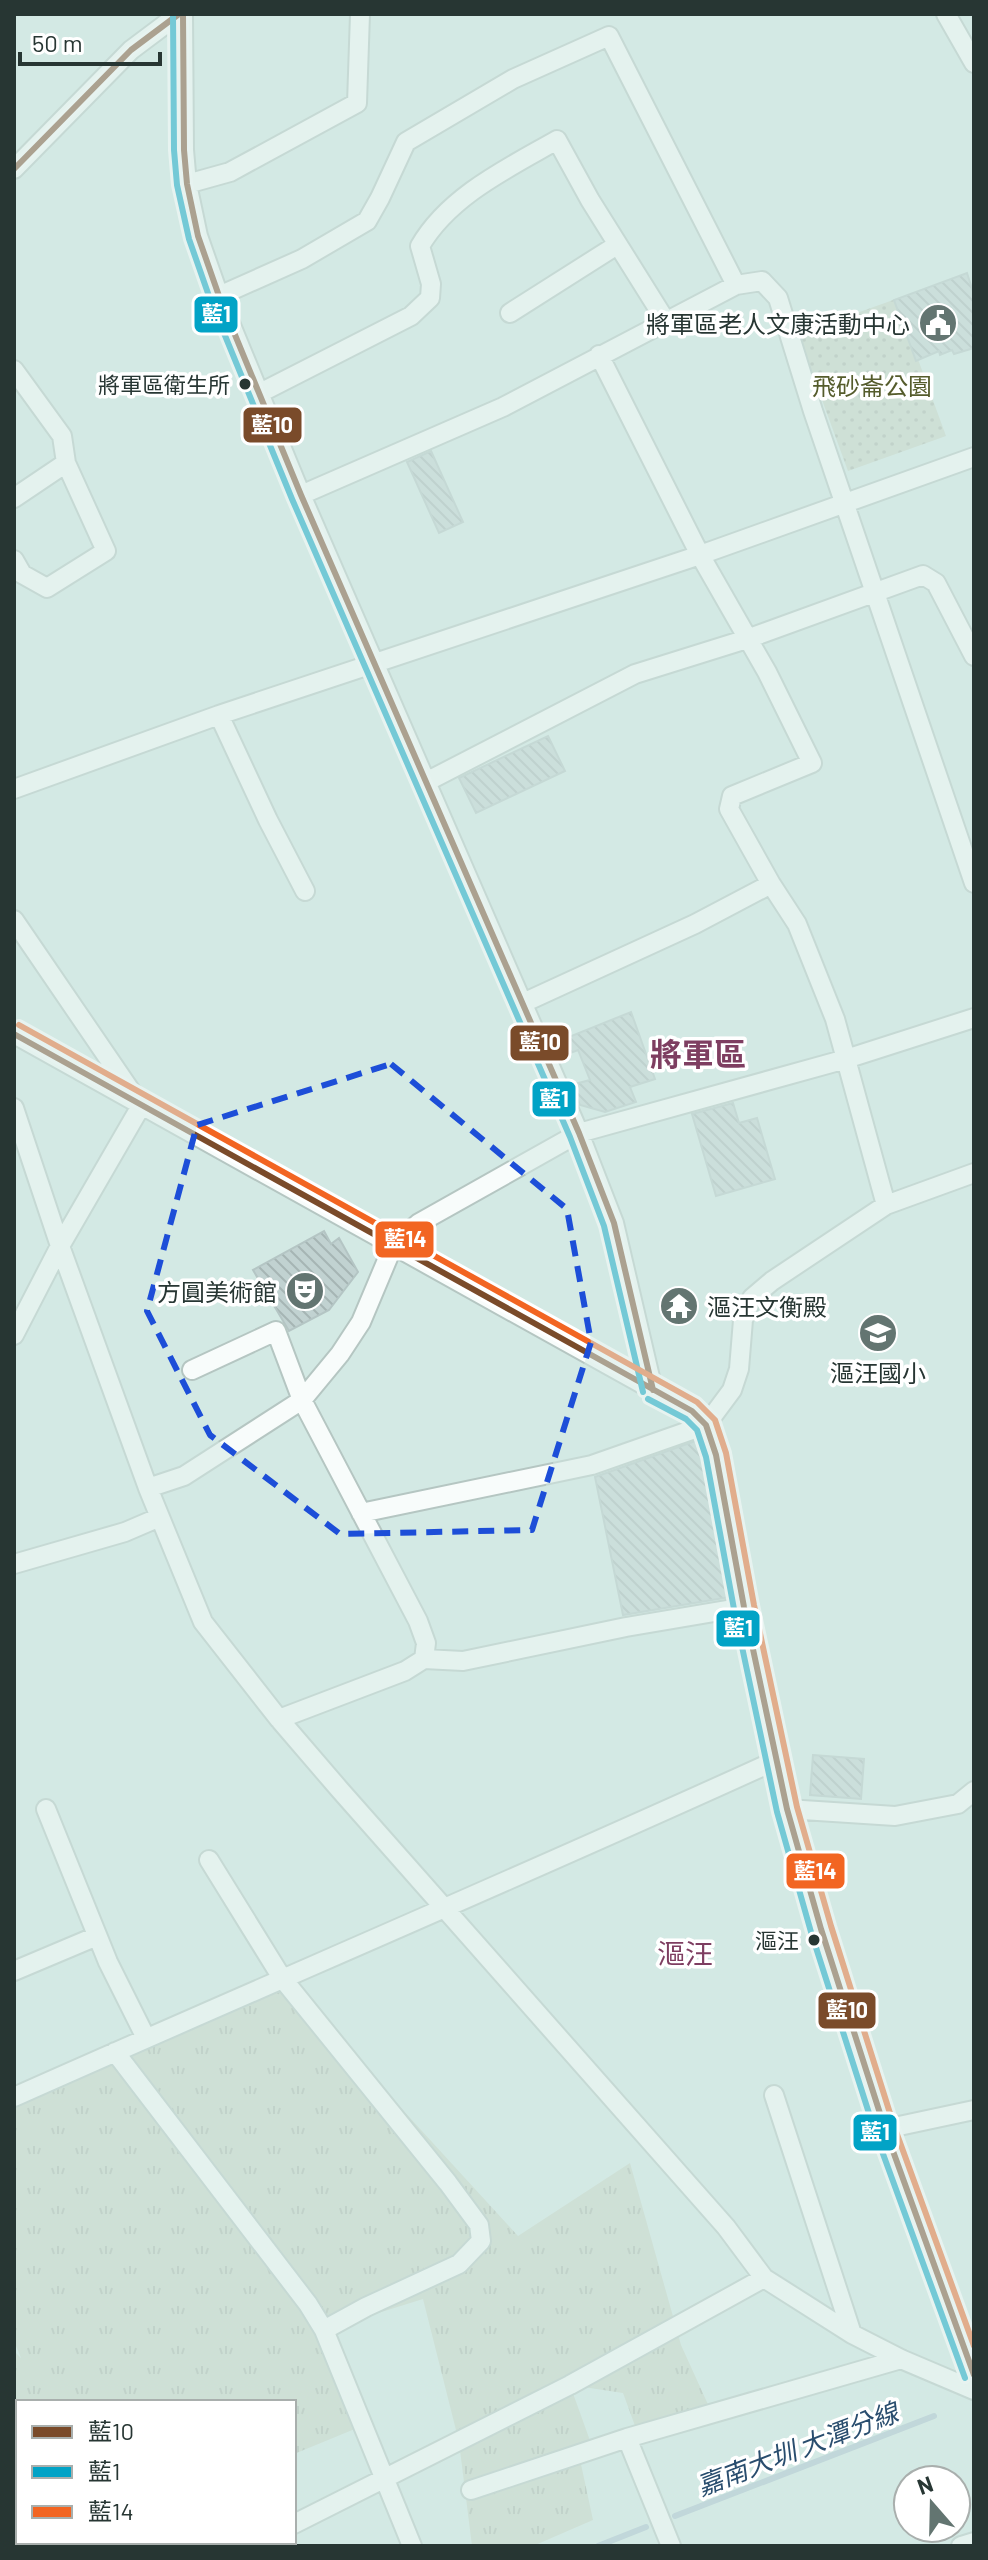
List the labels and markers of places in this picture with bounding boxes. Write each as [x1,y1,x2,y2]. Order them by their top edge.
public building icon: 將軍區老人文康活動中心 [917,302,959,344]
place label: 將軍區老人文康活動中心 [646,309,910,338]
place label: 將軍區衛生所 [98,371,230,397]
marker: 將軍區衛生所 [237,376,253,392]
theatre icon: 方圓美術館 [284,1270,326,1312]
place label: 方圓美術館 [157,1277,277,1306]
temple icon: 漚汪文衡殿 [658,1285,700,1327]
place label: 漚汪文衡殿 [707,1292,827,1321]
school or university icon: 漚汪國小 [857,1312,899,1354]
place label: 漚汪國小 [830,1358,926,1387]
place label: 漚汪 [755,1927,799,1953]
marker: 漚汪 [806,1932,822,1948]

